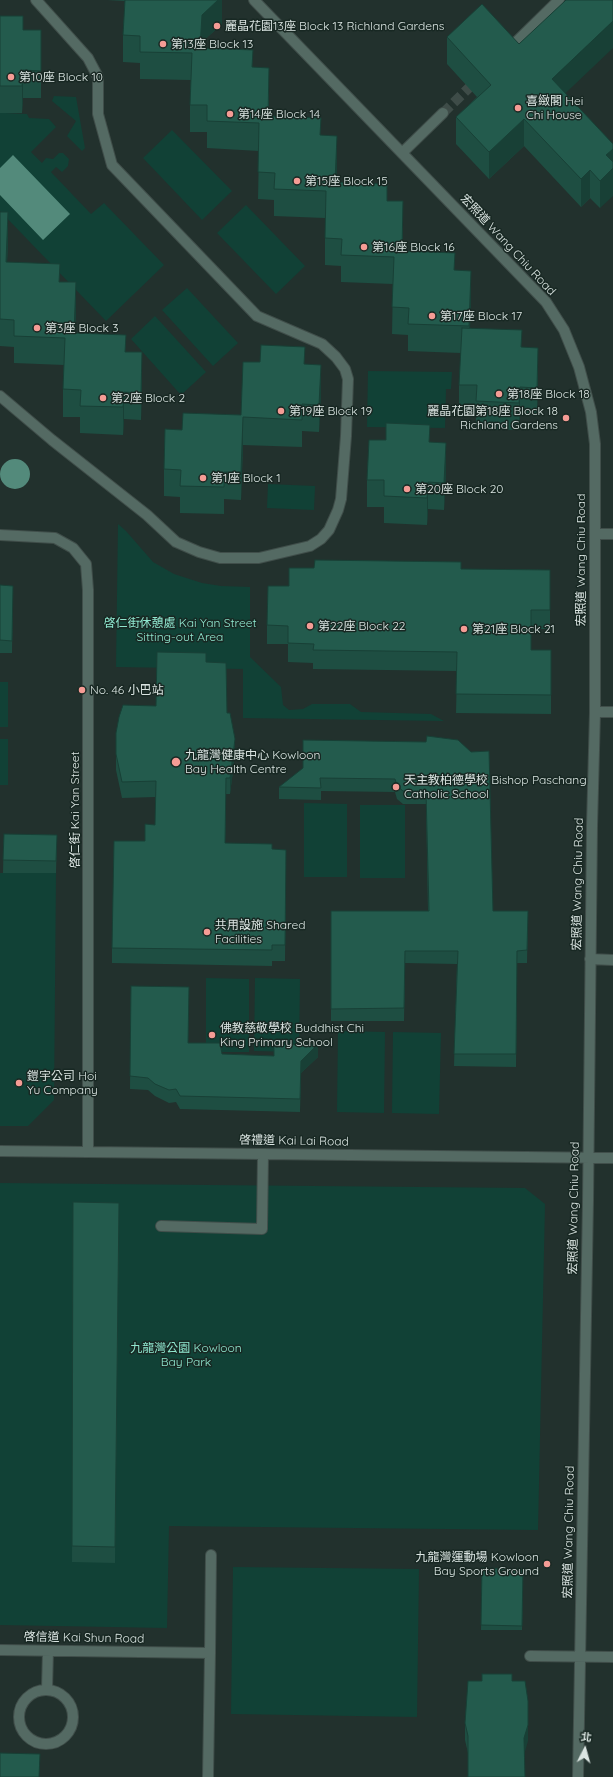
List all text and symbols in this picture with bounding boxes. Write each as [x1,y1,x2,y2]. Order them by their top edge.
place label: 麗晶花園13座 Block 13 Richland Gardens [225,19,444,33]
marker: 麗晶花園13座 Block 13 Richland Gardens [212,21,222,31]
place label: 第13座 Block 13 [171,37,253,51]
marker: 第13座 Block 13 [158,39,168,49]
place label: 第10座 Block 10 [19,70,103,84]
marker: 第10座 Block 10 [6,72,16,82]
place label: 喜緻閣 Hei Chi House [526,94,583,122]
marker: 喜緻閣 Hei Chi House [513,103,523,113]
place label: 第14座 Block 14 [238,107,320,121]
marker: 第14座 Block 14 [225,109,235,119]
place label: 第15座 Block 15 [305,174,388,188]
marker: 第15座 Block 15 [292,176,302,186]
street label: 宏照道 Wang Chiu Road [457,192,559,298]
place label: 第16座 Block 16 [372,240,455,254]
marker: 第16座 Block 16 [359,242,369,252]
place label: 第17座 Block 17 [440,309,522,323]
marker: 第17座 Block 17 [427,311,437,321]
place label: 第3座 Block 3 [45,321,118,335]
marker: 第3座 Block 3 [32,323,42,333]
place label: 第18座 Block 18 [507,387,590,401]
marker: 第18座 Block 18 [494,389,504,399]
place label: 第2座 Block 2 [111,391,185,405]
marker: 第2座 Block 2 [98,393,108,403]
place label: 第19座 Block 19 [289,404,372,418]
place label: 麗晶花園第18座 Block 18 Richland Gardens [427,404,558,432]
marker: 第19座 Block 19 [276,406,286,416]
marker: 麗晶花園第18座 Block 18 Richland Gardens [561,413,571,423]
place label: 第1座 Block 1 [211,471,281,485]
marker: 第1座 Block 1 [198,473,208,483]
place label: 第20座 Block 20 [415,482,503,496]
marker: 第20座 Block 20 [402,484,412,494]
street label: 宏照道 Wang Chiu Road [574,494,588,626]
park label: 啓仁街休憩處 Kai Yan Street Sitting-out Area [103,616,257,644]
place label: 第22座 Block 22 [318,619,405,633]
marker: 第22座 Block 22 [305,621,315,631]
place label: 第21座 Block 21 [472,622,555,636]
marker: 第21座 Block 21 [459,624,469,634]
place label: No. 46 小巴站 [90,683,163,697]
marker: No. 46 小巴站 [77,685,87,695]
place label: 九龍灣健康中心 Kowloon Bay Health Centre [185,748,320,776]
street label: 啓仁街 Kai Yan Street [68,751,82,869]
marker: 九龍灣健康中心 Kowloon Bay Health Centre [170,756,182,768]
place label: 天主教柏德學校 Bishop Paschang Catholic School [404,773,587,801]
marker: 天主教柏德學校 Bishop Paschang Catholic School [391,782,401,792]
street label: 宏照道 Wang Chiu Road [570,817,586,951]
place label: 共用設施 Shared Facilities [215,918,306,946]
marker: 共用設施 Shared Facilities [202,927,212,937]
place label: 佛教慈敬學校 Buddhist Chi King Primary School [220,1021,364,1049]
marker: 佛教慈敬學校 Buddhist Chi King Primary School [207,1030,217,1040]
place label: 鎧宇公司 Hoi Yu Company [27,1069,98,1097]
marker: 鎧宇公司 Hoi Yu Company [14,1078,24,1088]
street label: 啓禮道 Kai Lai Road [239,1133,349,1149]
street label: 宏照道 Wang Chiu Road [566,1141,582,1275]
park label: 九龍灣公園 Kowloon Bay Park [130,1341,242,1369]
street label: 宏照道 Wang Chiu Road [561,1465,577,1599]
place label: 九龍灣運動場 Kowloon Bay Sports Ground [416,1550,539,1578]
marker: 九龍灣運動場 Kowloon Bay Sports Ground [542,1559,552,1569]
street label: 啓信道 Kai Shun Road [23,1630,145,1646]
north arrow [565,1729,605,1769]
text: 北 [580,1730,592,1745]

